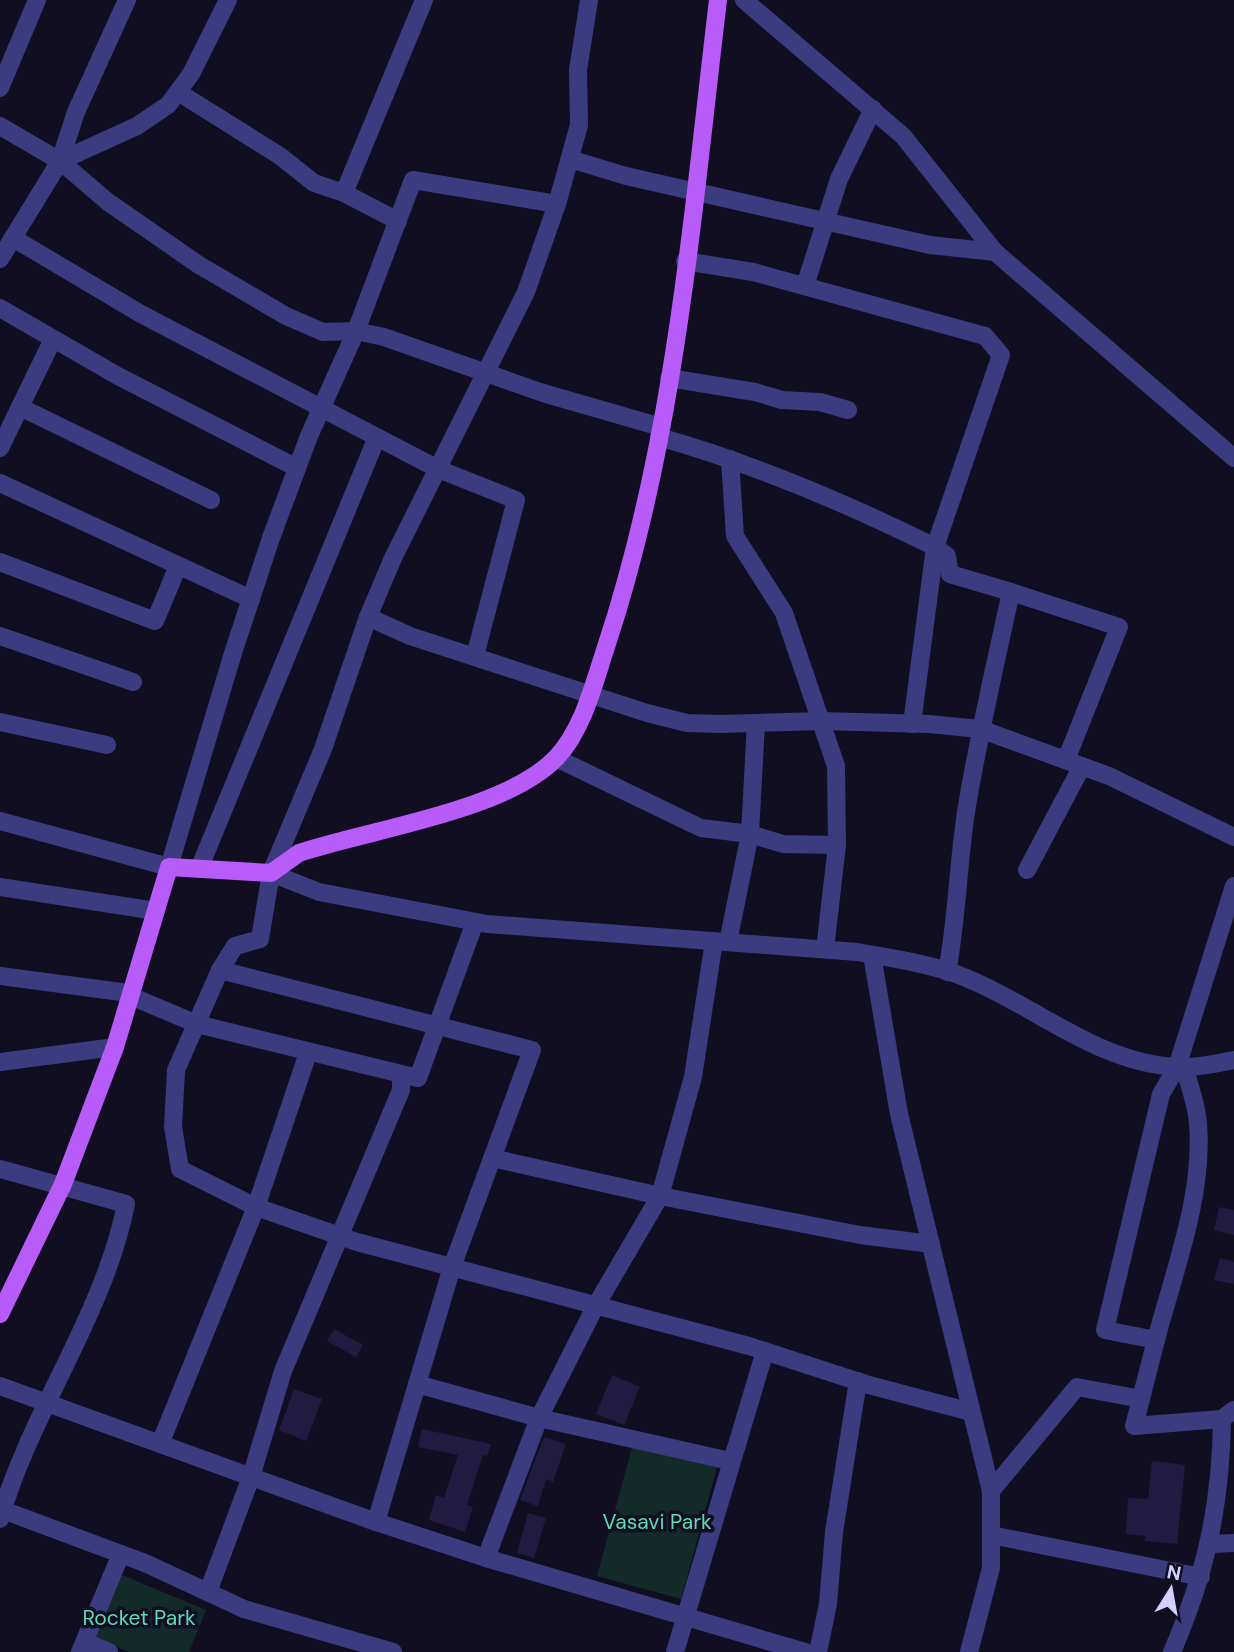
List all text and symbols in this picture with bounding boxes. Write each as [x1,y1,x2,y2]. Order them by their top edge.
park label: Vasavi Park [602,1508,712,1536]
north arrow [1136,1554,1206,1624]
text: N [1165,1559,1183,1586]
park label: Rocket Park [82,1604,196,1632]

